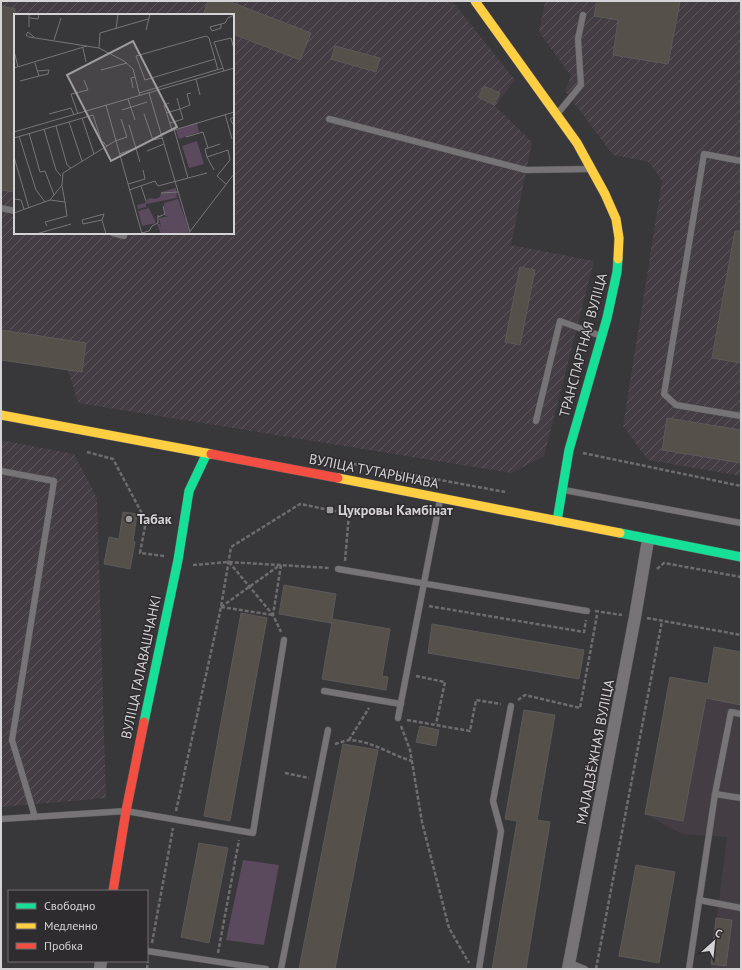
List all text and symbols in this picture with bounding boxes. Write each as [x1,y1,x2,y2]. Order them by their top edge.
inset map [14,14,234,234]
street label: ТРАНСПАРТНАЯ ВУЛІЦА [555,270,611,419]
street label: ВУЛІЦА ТУТАРЫНАВА [307,450,441,493]
place label: Цукровы Камбінат [338,501,453,519]
marker: Цукровы Камбінат [325,505,335,515]
place label: Табак [137,510,172,528]
marker: Табак [124,514,134,524]
street label: ВУЛІЦА ГАЛАВАШЧАНКІ [117,593,165,741]
street label: МАЛАДЗЁЖНАЯ ВУЛІЦА [572,677,618,826]
legend [8,890,148,962]
text: Свободно [44,898,95,913]
text: Медленно [44,918,98,933]
north arrow [694,922,734,962]
text: С [713,925,724,941]
text: Пробка [44,938,83,953]

